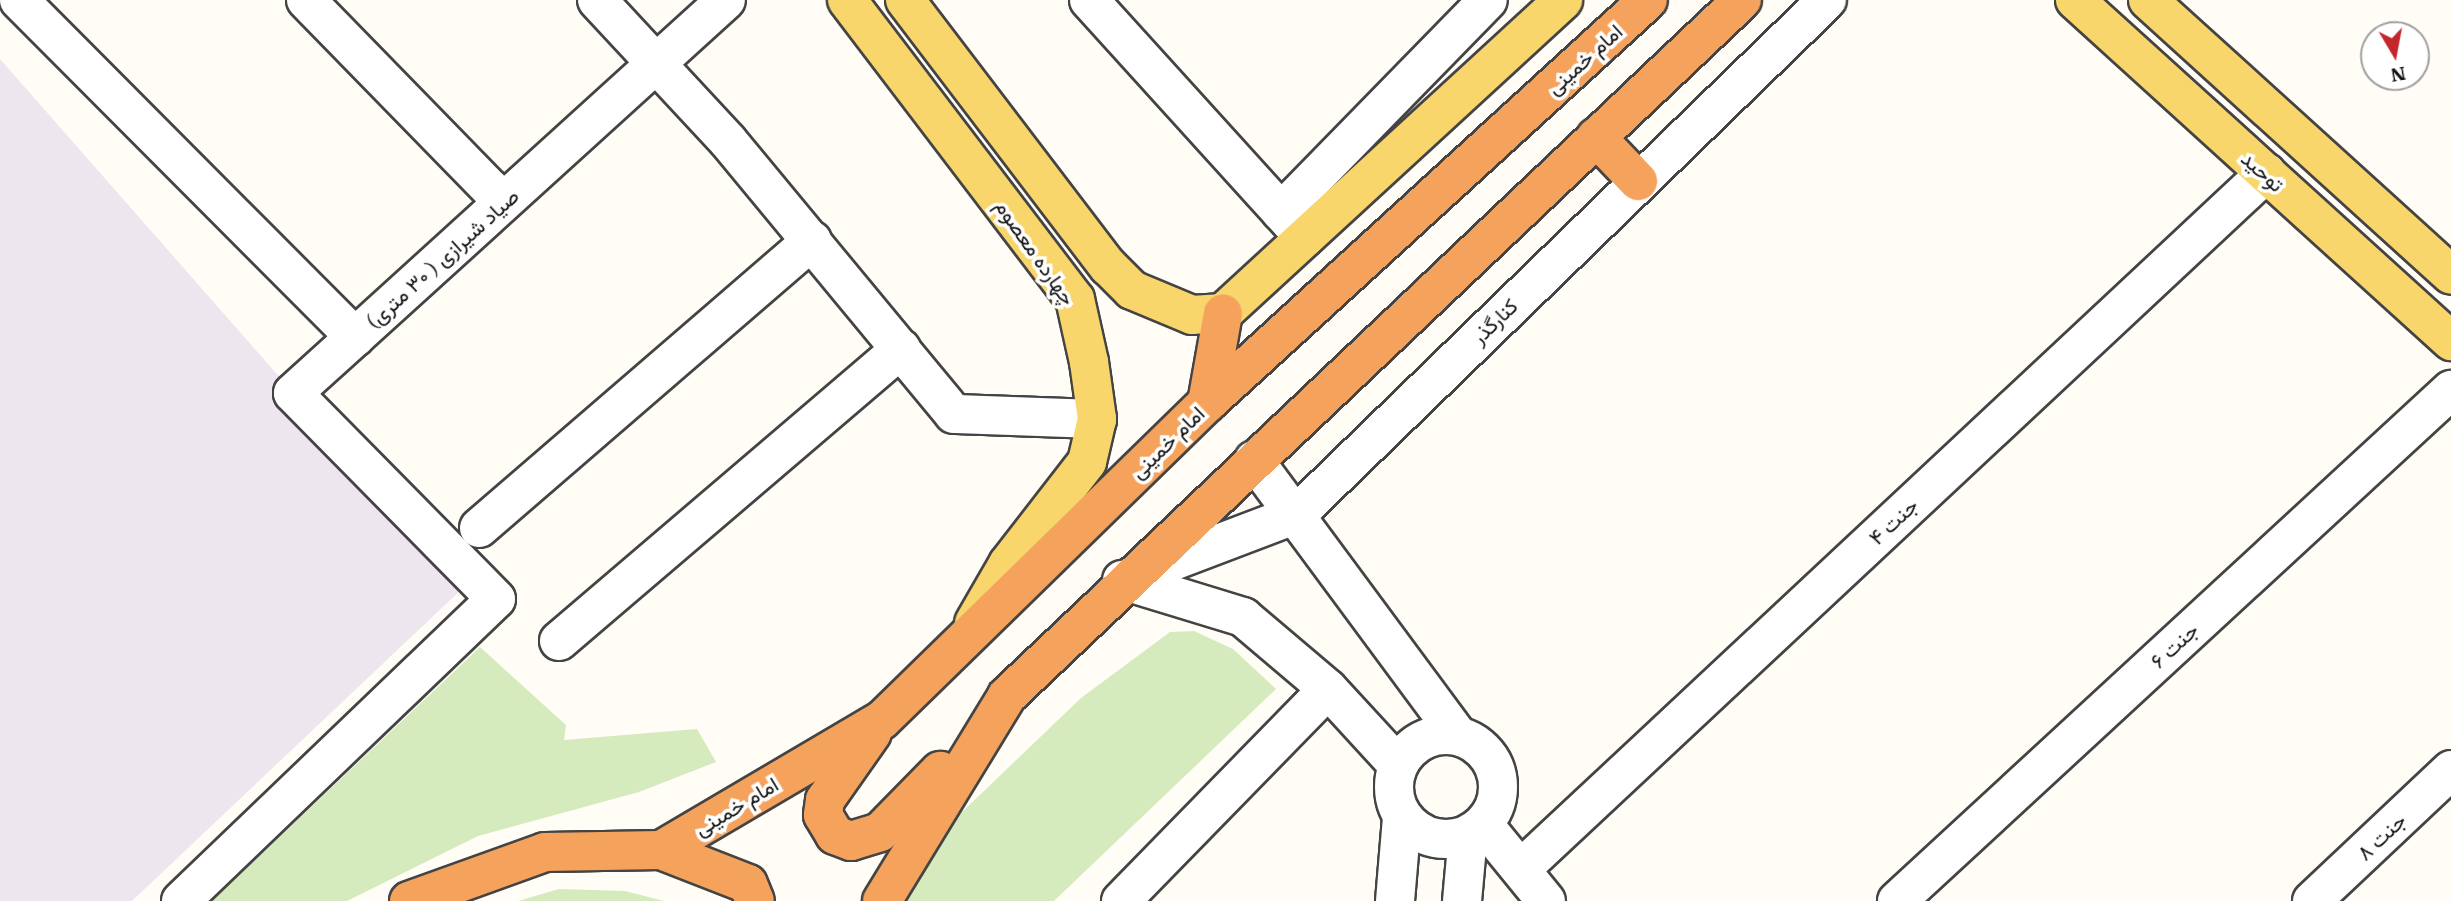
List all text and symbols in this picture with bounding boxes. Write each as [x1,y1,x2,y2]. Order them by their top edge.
street label: امام خمینی [1541,18,1627,100]
north arrow [2360,21,2430,91]
text: N [2389,62,2408,88]
street label: توحید [2236,145,2290,197]
street label: صیاد شیرازی ( ۳۰ متری) [360,183,524,333]
street label: چهارده معصوم [990,194,1082,310]
street label: کنارگذر [1466,293,1522,349]
street label: امام خمینی [1125,401,1209,483]
street label: جنت ۴ [1863,492,1923,550]
street label: جنت ۶ [2145,617,2203,673]
street label: امام خمینی [690,771,782,841]
street label: جنت ۸ [2351,807,2411,865]

